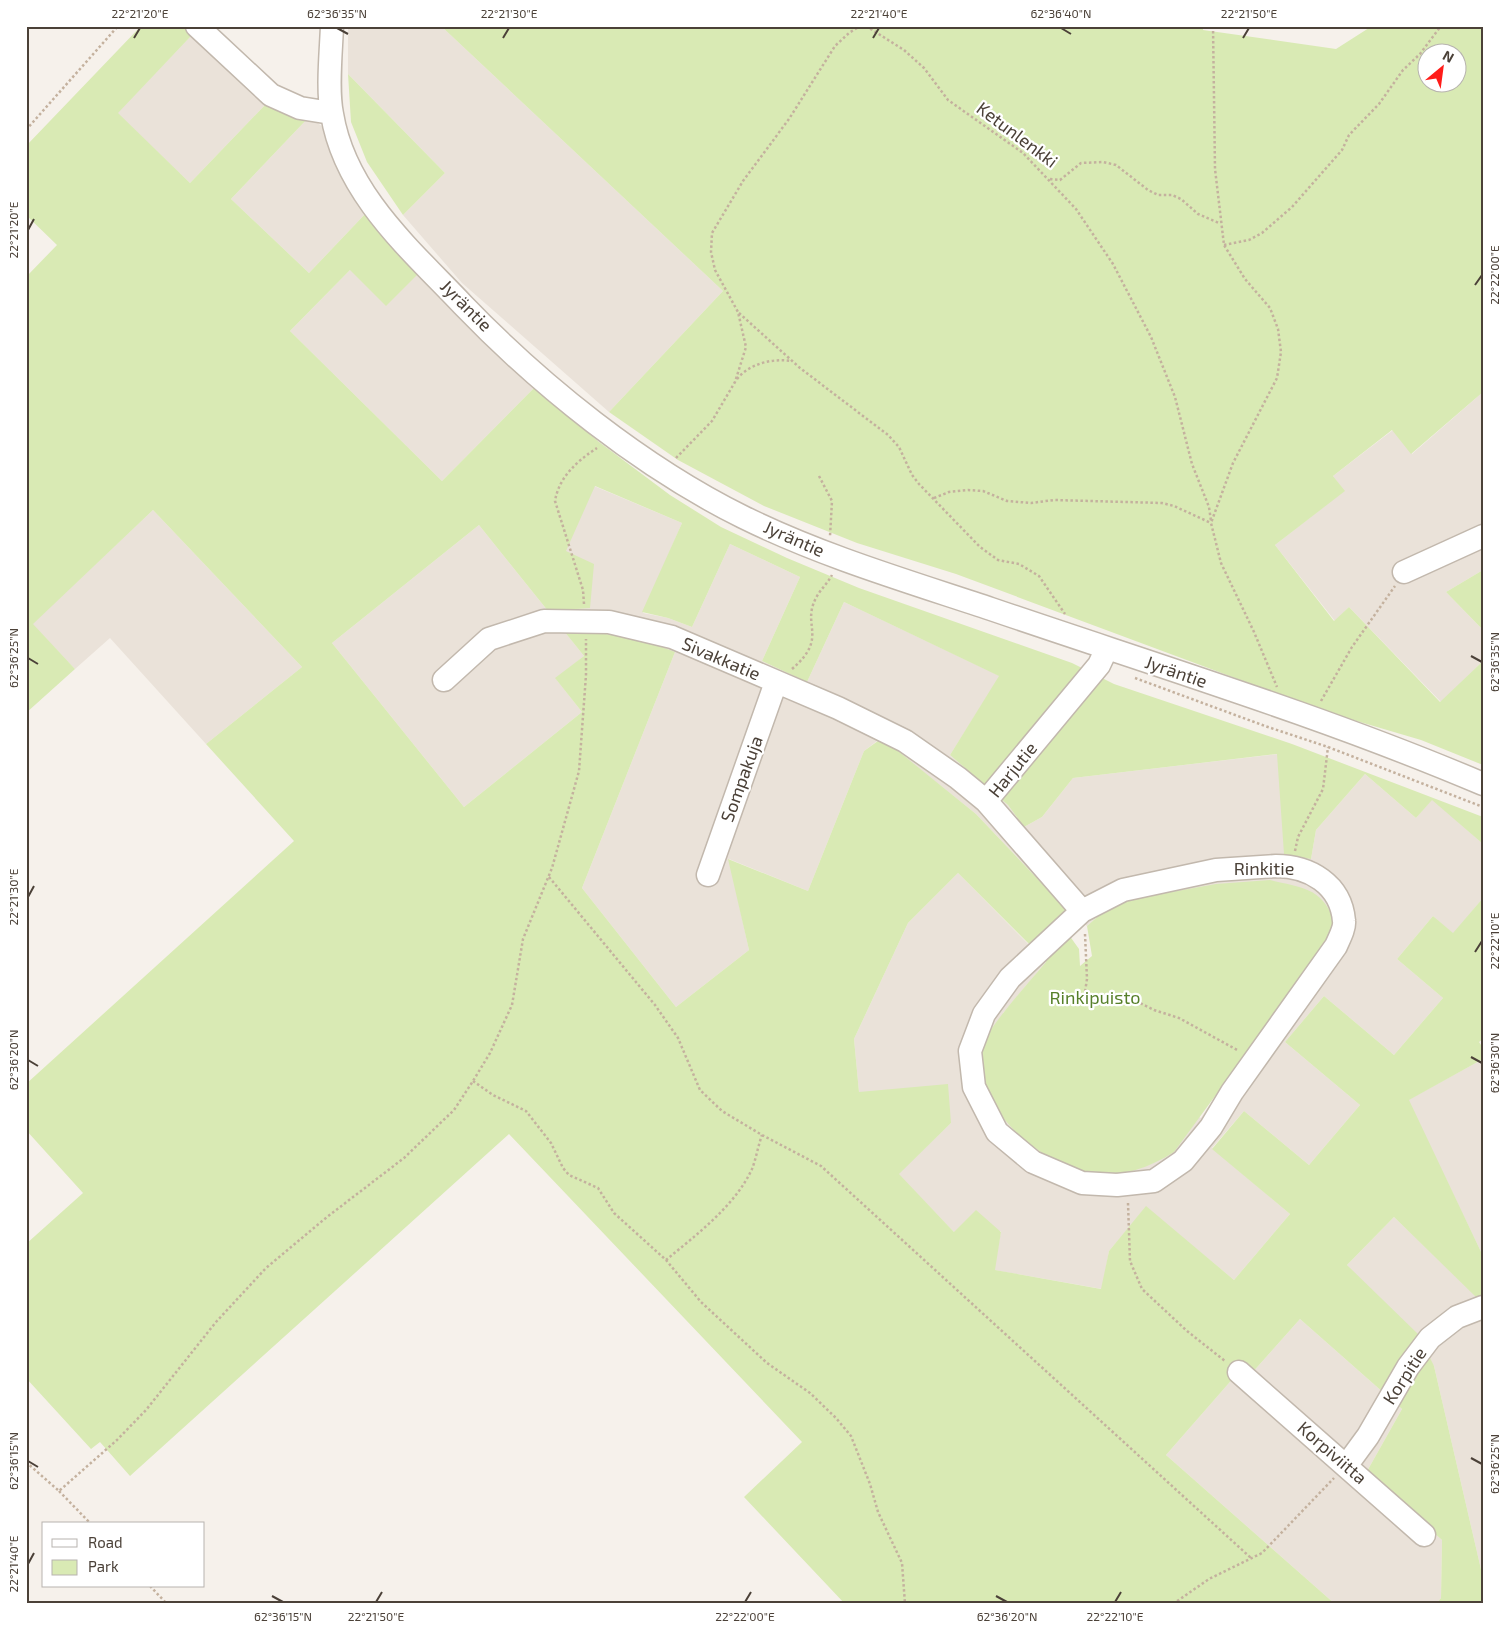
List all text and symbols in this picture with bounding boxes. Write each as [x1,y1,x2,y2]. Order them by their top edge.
text: 22°21'20"E [112,6,169,20]
text: 62°36'35"N [307,6,367,20]
text: 22°21'30"E [481,6,538,20]
text: 22°21'40"E [850,6,908,20]
text: 62°36'40"N [1030,6,1092,20]
text: 22°21'50"E [1221,6,1278,20]
north arrow [1416,42,1466,92]
text: N [1440,46,1457,66]
street label: Ketunlenkki [973,97,1063,172]
text: 22°21'20"E [6,201,20,258]
text: 22°22'00"E [1487,245,1501,305]
street label: Jyräntie [436,275,497,336]
street label: Jyräntie [761,515,828,561]
text: 62°36'25"N [6,628,20,688]
street label: Sivakkatie [679,632,764,684]
text: 62°36'35"N [1487,632,1501,692]
street label: Jyräntie [1142,650,1210,692]
street label: Sompakuja [715,733,767,825]
street label: Harjutie [983,737,1041,802]
street label: Rinkitie [1234,857,1294,879]
text: 22°21'30"E [6,868,20,925]
text: 22°22'10"E [1487,912,1501,969]
park label: Rinkipuisto [1049,986,1141,1008]
text: 62°36'20"N [6,1030,20,1090]
text: 62°36'30"N [1487,1033,1501,1093]
street label: Korpitie [1378,1343,1431,1408]
street label: Korpiviitta [1293,1416,1372,1488]
text: 62°36'15"N [6,1432,20,1490]
text: 62°36'25"N [1487,1434,1501,1494]
legend [42,1522,205,1588]
text: Road [88,1533,123,1551]
text: 22°21'40"E [6,1535,20,1593]
text: Park [88,1557,119,1575]
text: 62°36'15"N [254,1609,312,1623]
text: 22°21'50"E [348,1609,405,1623]
text: 22°22'00"E [715,1609,775,1623]
text: 62°36'20"N [977,1609,1037,1623]
text: 22°22'10"E [1087,1609,1144,1623]

